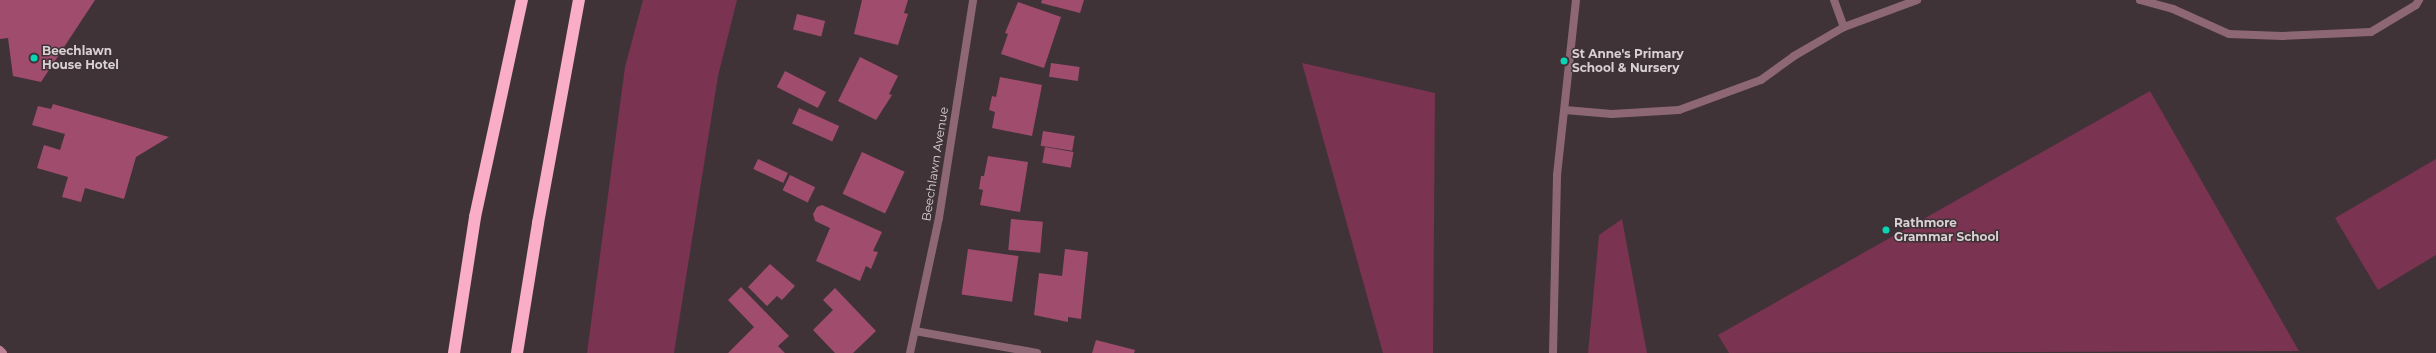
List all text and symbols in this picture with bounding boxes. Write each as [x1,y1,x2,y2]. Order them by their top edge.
place label: Beechlawn House Hotel [42,44,119,72]
place label: St Anne's Primary School & Nursery [1572,47,1684,75]
marker: Beechlawn House Hotel [29,53,39,63]
marker: St Anne's Primary School & Nursery [1559,56,1569,66]
street label: Beechlawn Avenue [919,106,951,222]
place label: Rathmore Grammar School [1894,216,1999,244]
marker: Rathmore Grammar School [1881,225,1891,235]

